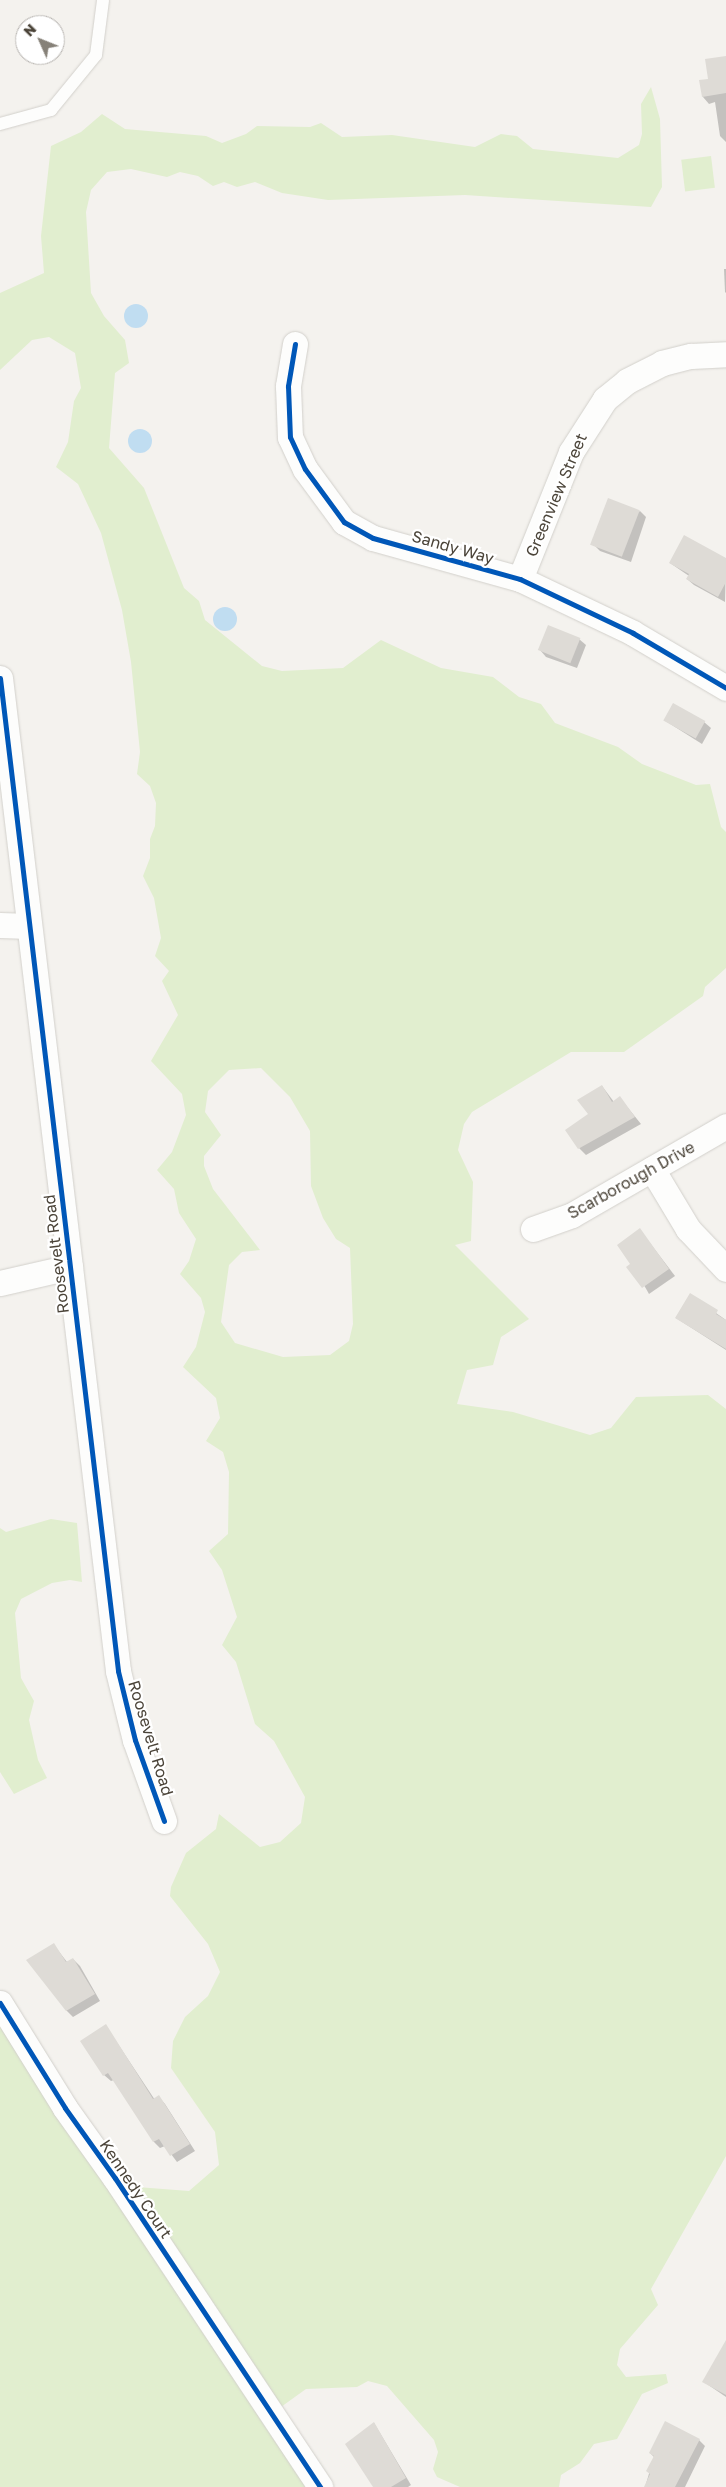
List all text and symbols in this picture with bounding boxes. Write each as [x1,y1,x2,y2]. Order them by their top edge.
north arrow [15,15,65,65]
text: N [20,20,39,40]
street label: Greenview Street [521,430,591,560]
street label: Sandy Way [410,526,496,568]
street label: Scarborough Drive [564,1137,698,1223]
street label: Roosevelt Road [39,1193,73,1315]
street label: Roosevelt Road [124,1678,178,1798]
street label: Kennedy Court [96,2136,176,2242]

